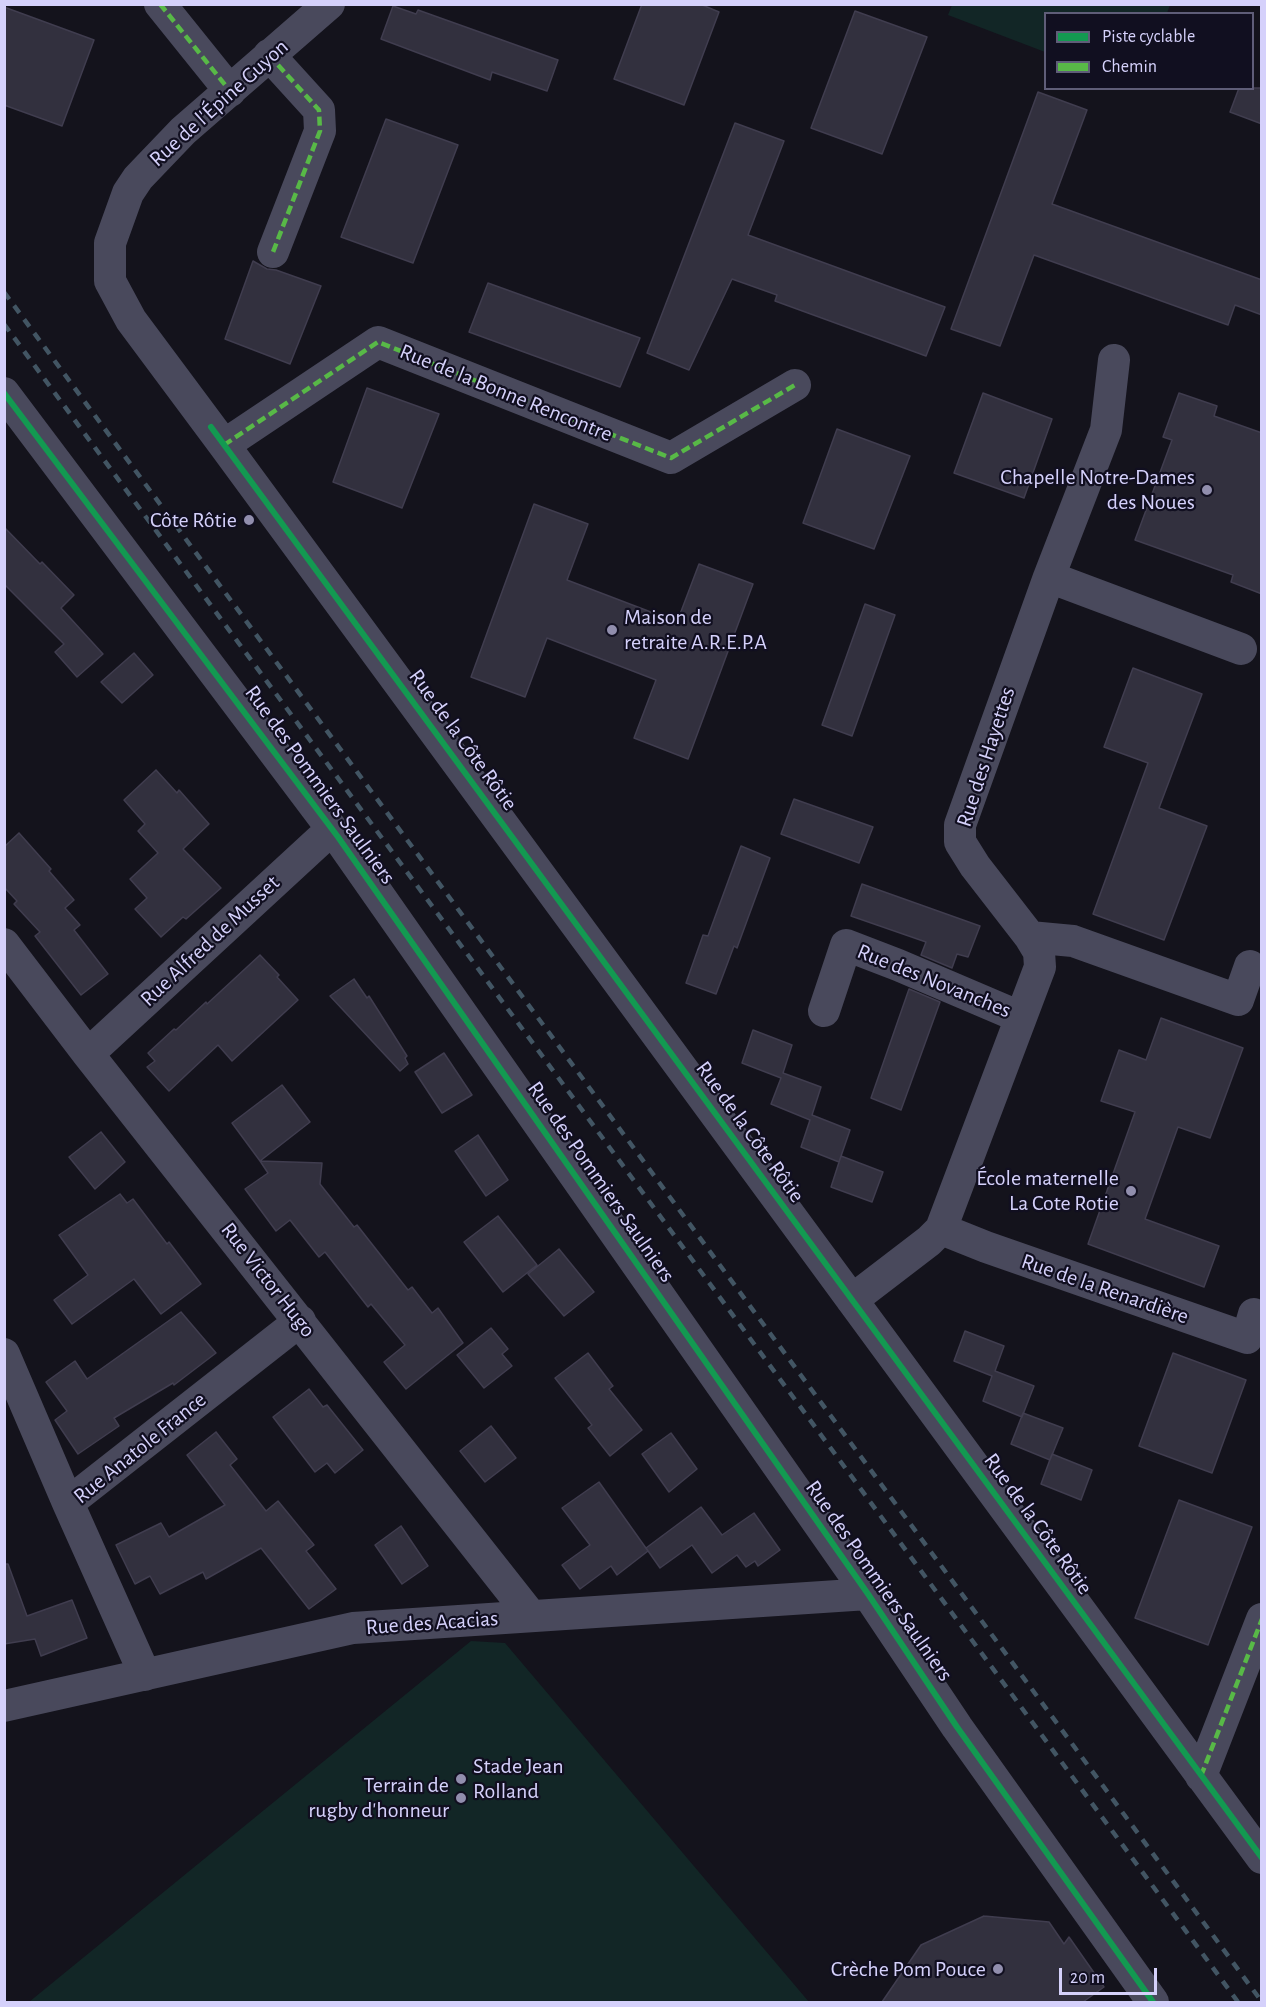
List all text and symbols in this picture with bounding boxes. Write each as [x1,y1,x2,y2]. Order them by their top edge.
legend [1044,12,1254,90]
text: Piste cyclable [1102,28,1195,46]
street label: Rue de l'Épine Guyon [144,34,294,172]
text: Chemin [1102,58,1157,76]
street label: Rue de la Bonne Rencontre [396,338,616,448]
place label: Chapelle Notre-Dames des Noues [1000,464,1195,516]
marker: Chapelle Notre-Dames des Noues [1200,483,1214,497]
place label: Côte Rôtie [150,507,237,533]
marker: Côte Rôtie [242,513,256,527]
place label: Maison de retraite A.R.E.P.A [624,604,767,656]
marker: Maison de retraite A.R.E.P.A [605,623,619,637]
street label: Rue de la Côte Rôtie [403,664,523,816]
street label: Rue des Pommiers Saulniers [239,680,401,890]
street label: Rue des Hayettes [951,684,1021,830]
street label: Rue Alfred de Musset [135,870,285,1012]
street label: Rue des Novanches [853,938,1015,1024]
street label: Rue de la Côte Rôtie [690,1056,810,1208]
street label: Rue des Pommiers Saulniers [522,1076,680,1288]
place label: École maternelle La Cote Rotie [976,1165,1119,1216]
marker: École maternelle La Cote Rotie [1124,1184,1138,1198]
street label: Rue Victor Hugo [215,1217,321,1343]
street label: Rue de la Renardière [1018,1248,1192,1330]
street label: Rue Anatole France [68,1386,212,1510]
street label: Rue de la Côte Rôtie [978,1448,1098,1600]
street label: Rue des Pommiers Saulniers [800,1475,958,1687]
street label: Rue des Acacias [365,1605,499,1641]
place label: Stade Jean Rolland [473,1753,564,1804]
place label: Terrain de rugby d'honneur [308,1772,449,1824]
marker: Stade Jean Rolland [454,1772,468,1786]
marker: Terrain de rugby d'honneur [454,1791,468,1805]
place label: Crèche Pom Pouce [831,1956,986,1982]
scale bar [1062,1956,1160,1994]
marker: Crèche Pom Pouce [991,1962,1005,1976]
text: 20 m [1070,1969,1105,1987]

